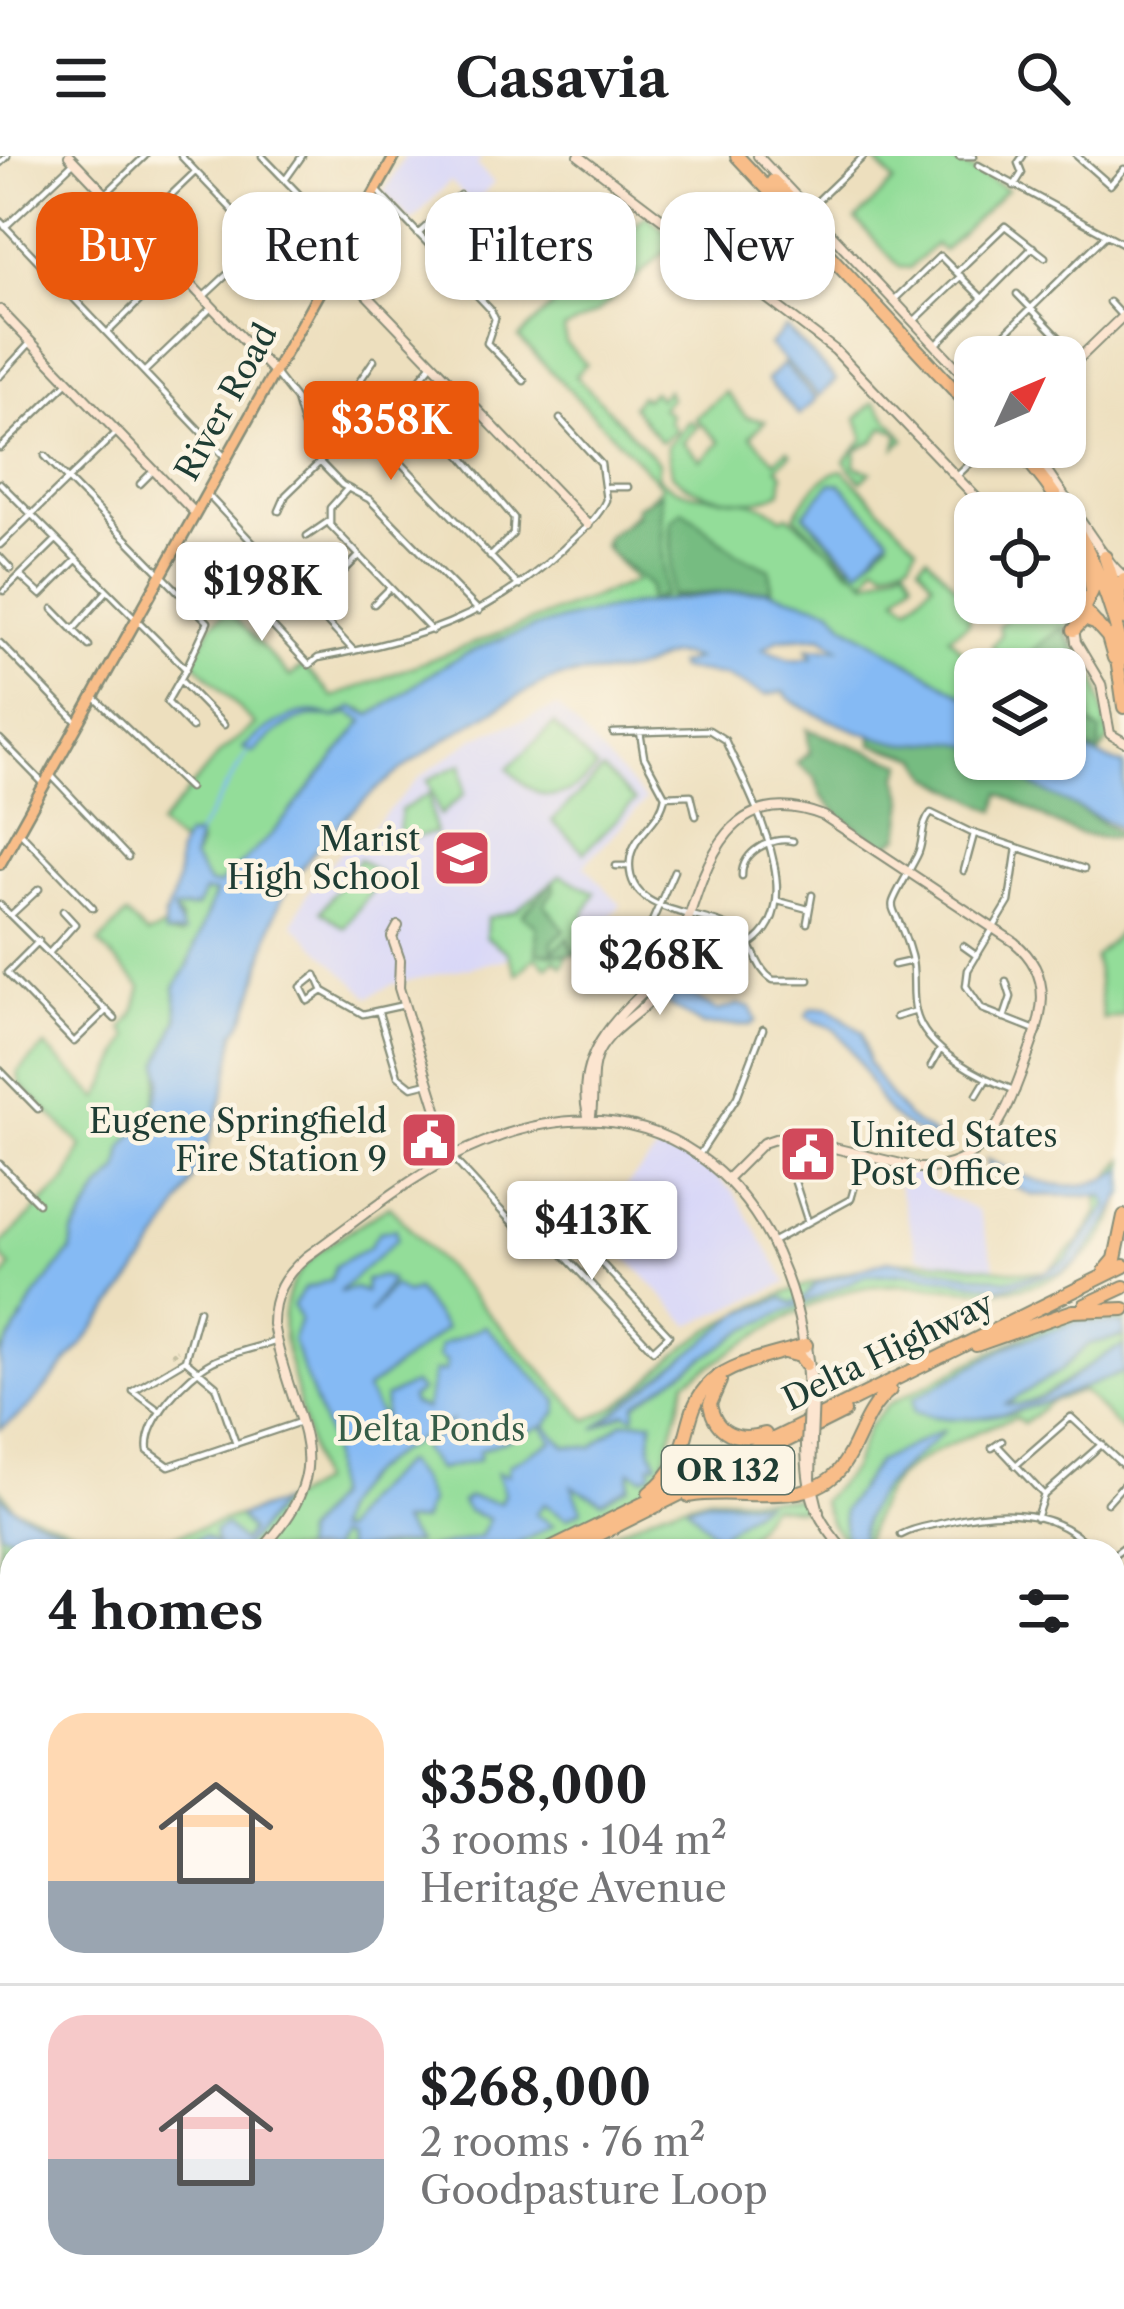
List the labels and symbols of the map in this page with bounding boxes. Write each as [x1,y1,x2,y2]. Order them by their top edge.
street label: River Road [166,316,286,488]
north arrow [954,336,1086,468]
pin: $358K [307,381,475,483]
pin: $198K [178,542,346,644]
place label: Marist High School [227,819,420,898]
school or university icon: Marist High School [431,827,493,889]
pin: $268K [576,916,744,1018]
place label: Eugene Springfield Fire Station 9 [89,1101,387,1180]
public building icon: Eugene Springfield Fire Station 9 [398,1109,460,1171]
place label: United States Post Office [850,1115,1058,1194]
public building icon: United States Post Office [777,1123,839,1185]
pin: $413K [508,1181,676,1283]
street label: Delta Highway [776,1282,1001,1420]
park label: Delta Ponds [337,1409,525,1450]
road number: OR 132 [662,1446,794,1494]

